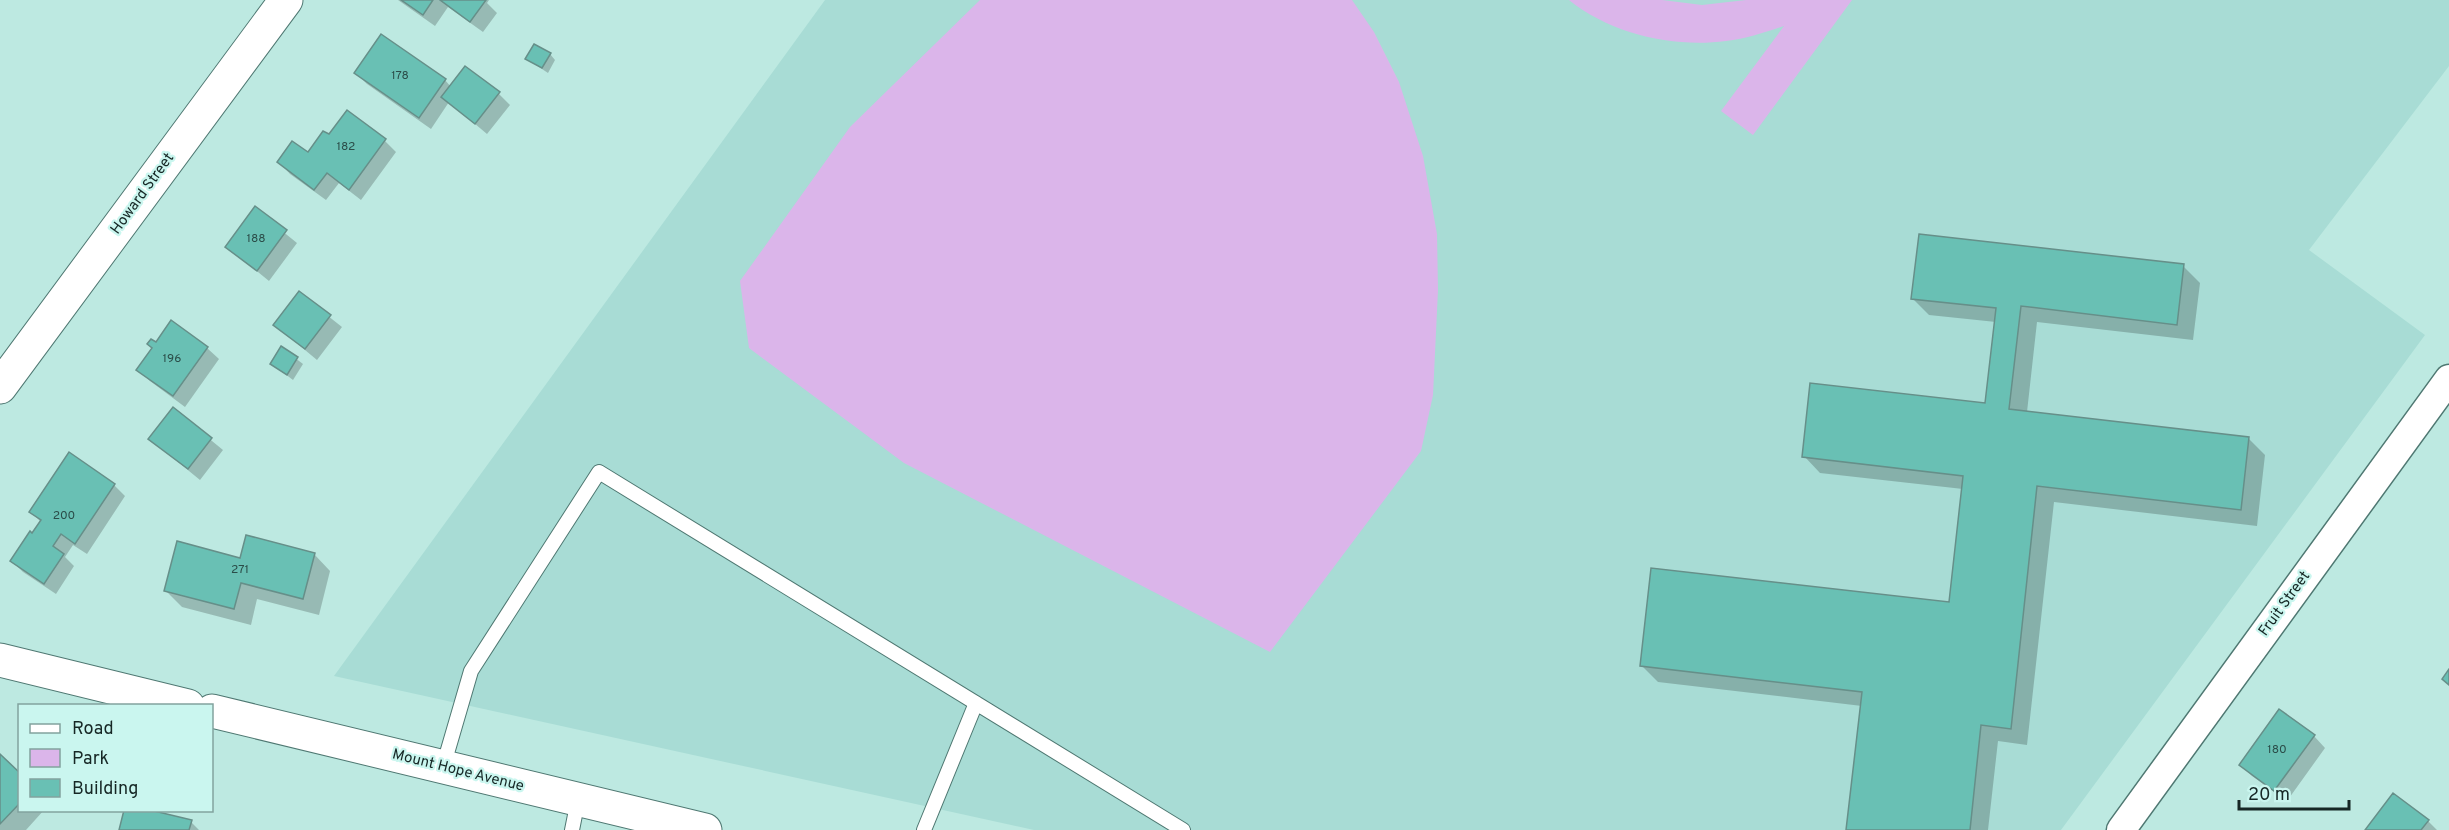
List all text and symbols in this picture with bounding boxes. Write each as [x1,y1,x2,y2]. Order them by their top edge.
house number: 178 [391,68,409,84]
house number: 182 [337,139,355,155]
street label: Howard Street [107,150,179,238]
house number: 188 [246,231,266,247]
house number: 196 [163,351,181,367]
house number: 200 [53,508,75,524]
house number: 271 [231,562,249,578]
street label: Fruit Street [2255,568,2315,640]
legend [18,704,213,812]
text: Road [72,718,114,741]
house number: 180 [2267,742,2287,758]
street label: Mount Hope Avenue [390,745,526,797]
text: Park [72,748,109,771]
scale bar [2239,773,2348,811]
text: Building [72,778,138,801]
text: 20 m [2248,784,2290,807]

